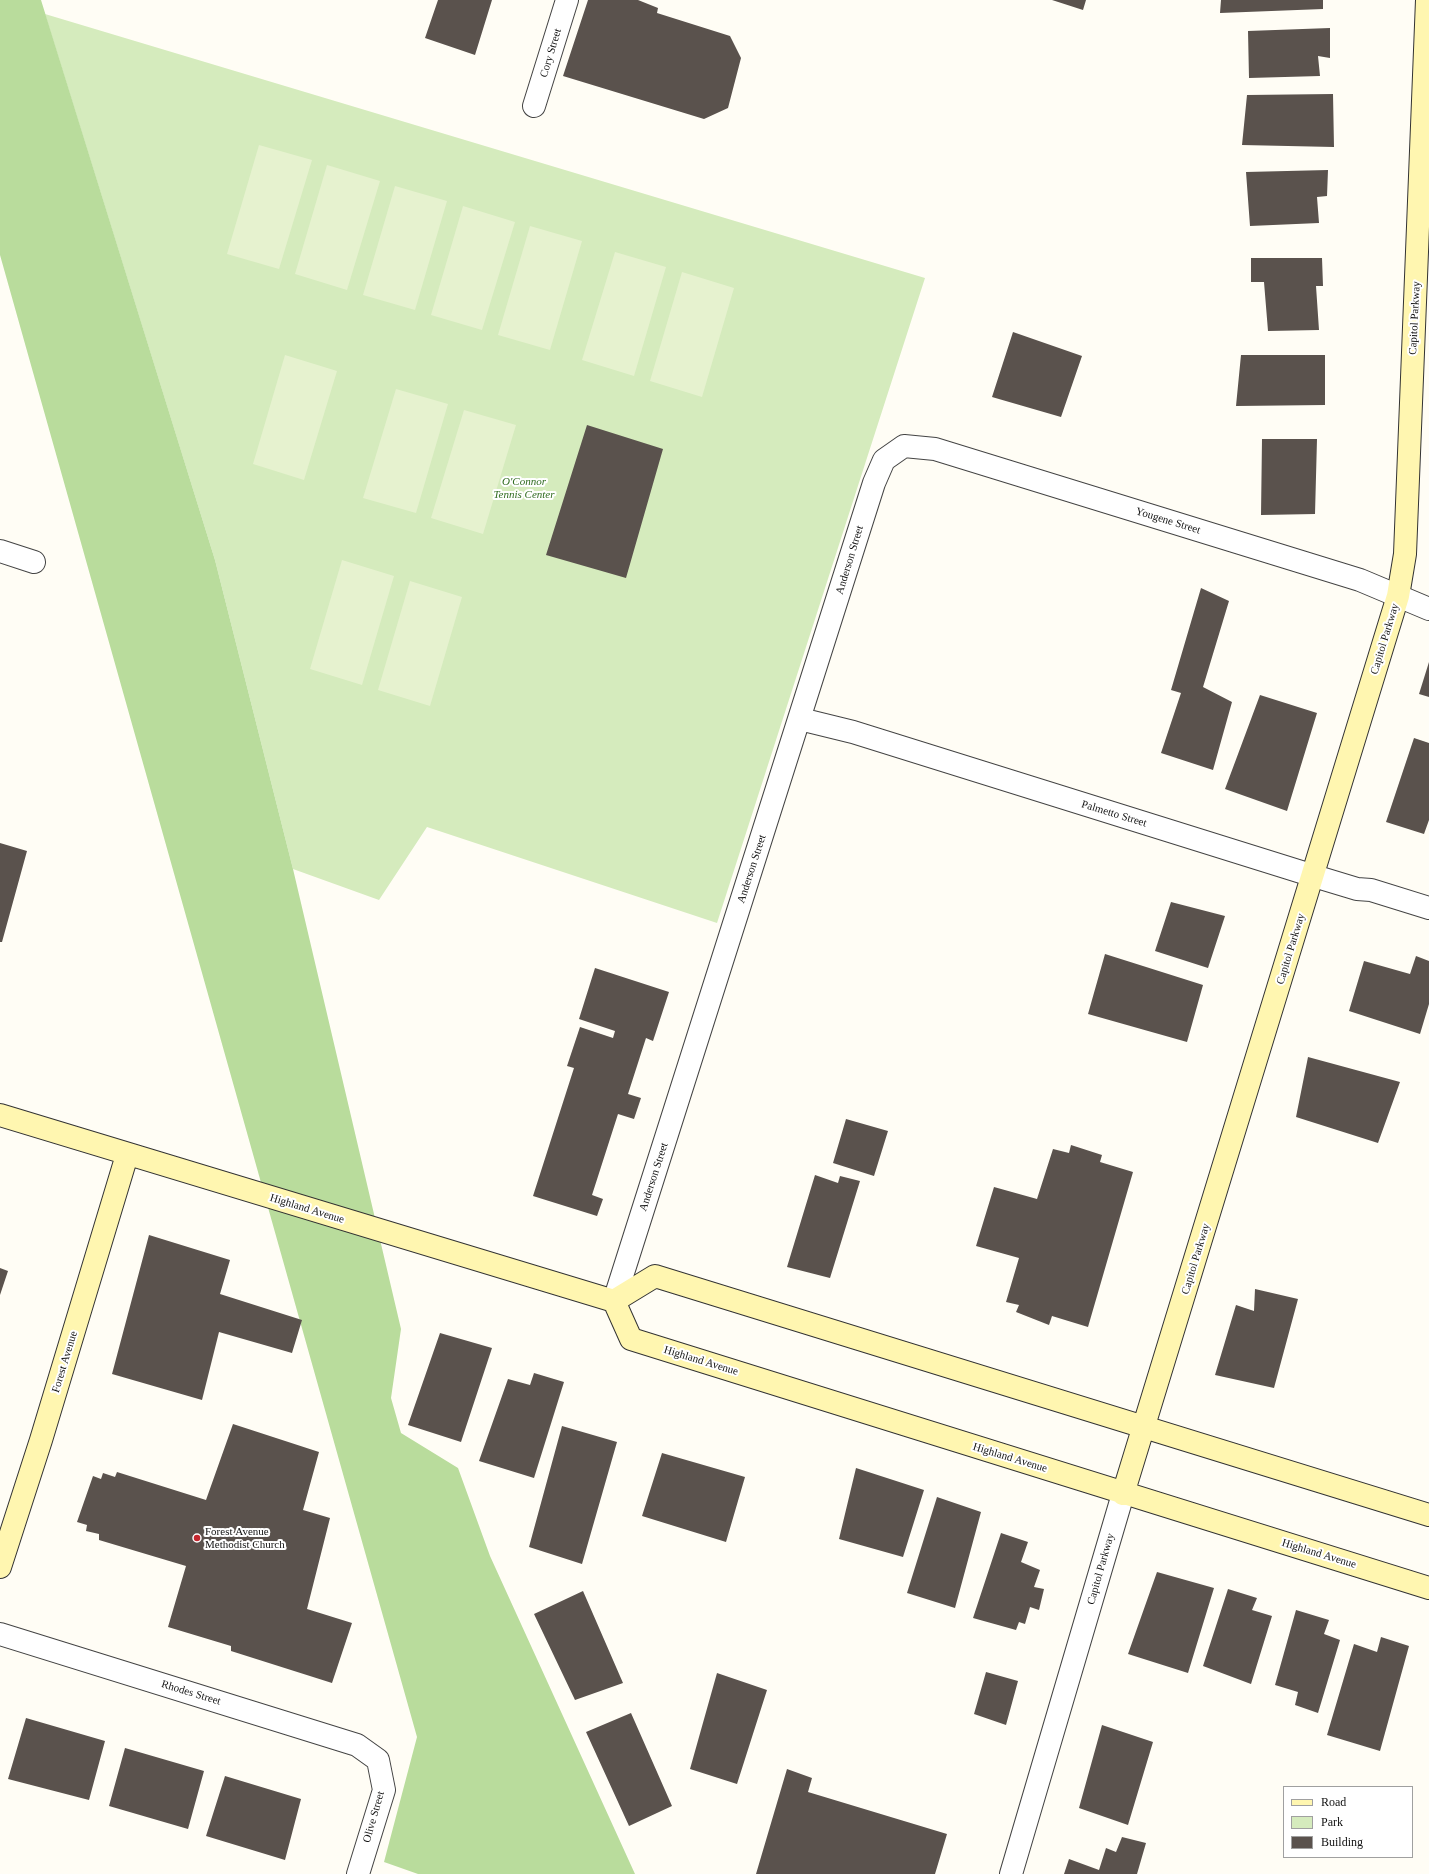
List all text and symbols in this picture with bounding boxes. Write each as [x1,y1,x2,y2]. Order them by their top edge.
street label: Cory Street [537,27,565,79]
street label: Capitol Parkway [1406,281,1424,355]
park label: O'Connor Tennis Center [493,475,555,501]
street label: Yougene Street [1134,505,1202,537]
street label: Anderson Street [833,524,867,596]
street label: Capitol Parkway [1368,602,1402,676]
street label: Palmetto Street [1080,798,1148,830]
street label: Anderson Street [735,833,769,905]
street label: Capitol Parkway [1274,912,1308,986]
street label: Anderson Street [637,1141,671,1213]
street label: Highland Avenue [268,1191,346,1227]
street label: Capitol Parkway [1179,1222,1213,1296]
street label: Forest Avenue [49,1330,81,1394]
street label: Highland Avenue [662,1343,740,1379]
street label: Highland Avenue [971,1440,1049,1476]
place label: Forest Avenue Methodist Church [205,1525,285,1551]
street label: Capitol Parkway [1085,1532,1117,1606]
marker: Forest Avenue Methodist Church [192,1533,202,1543]
street label: Highland Avenue [1280,1536,1358,1572]
street label: Rhodes Street [160,1678,222,1708]
legend [1283,1786,1413,1858]
street label: Olive Street [360,1790,388,1844]
text: Road [1321,1795,1346,1809]
text: Park [1321,1815,1343,1829]
text: Building [1321,1835,1363,1849]

